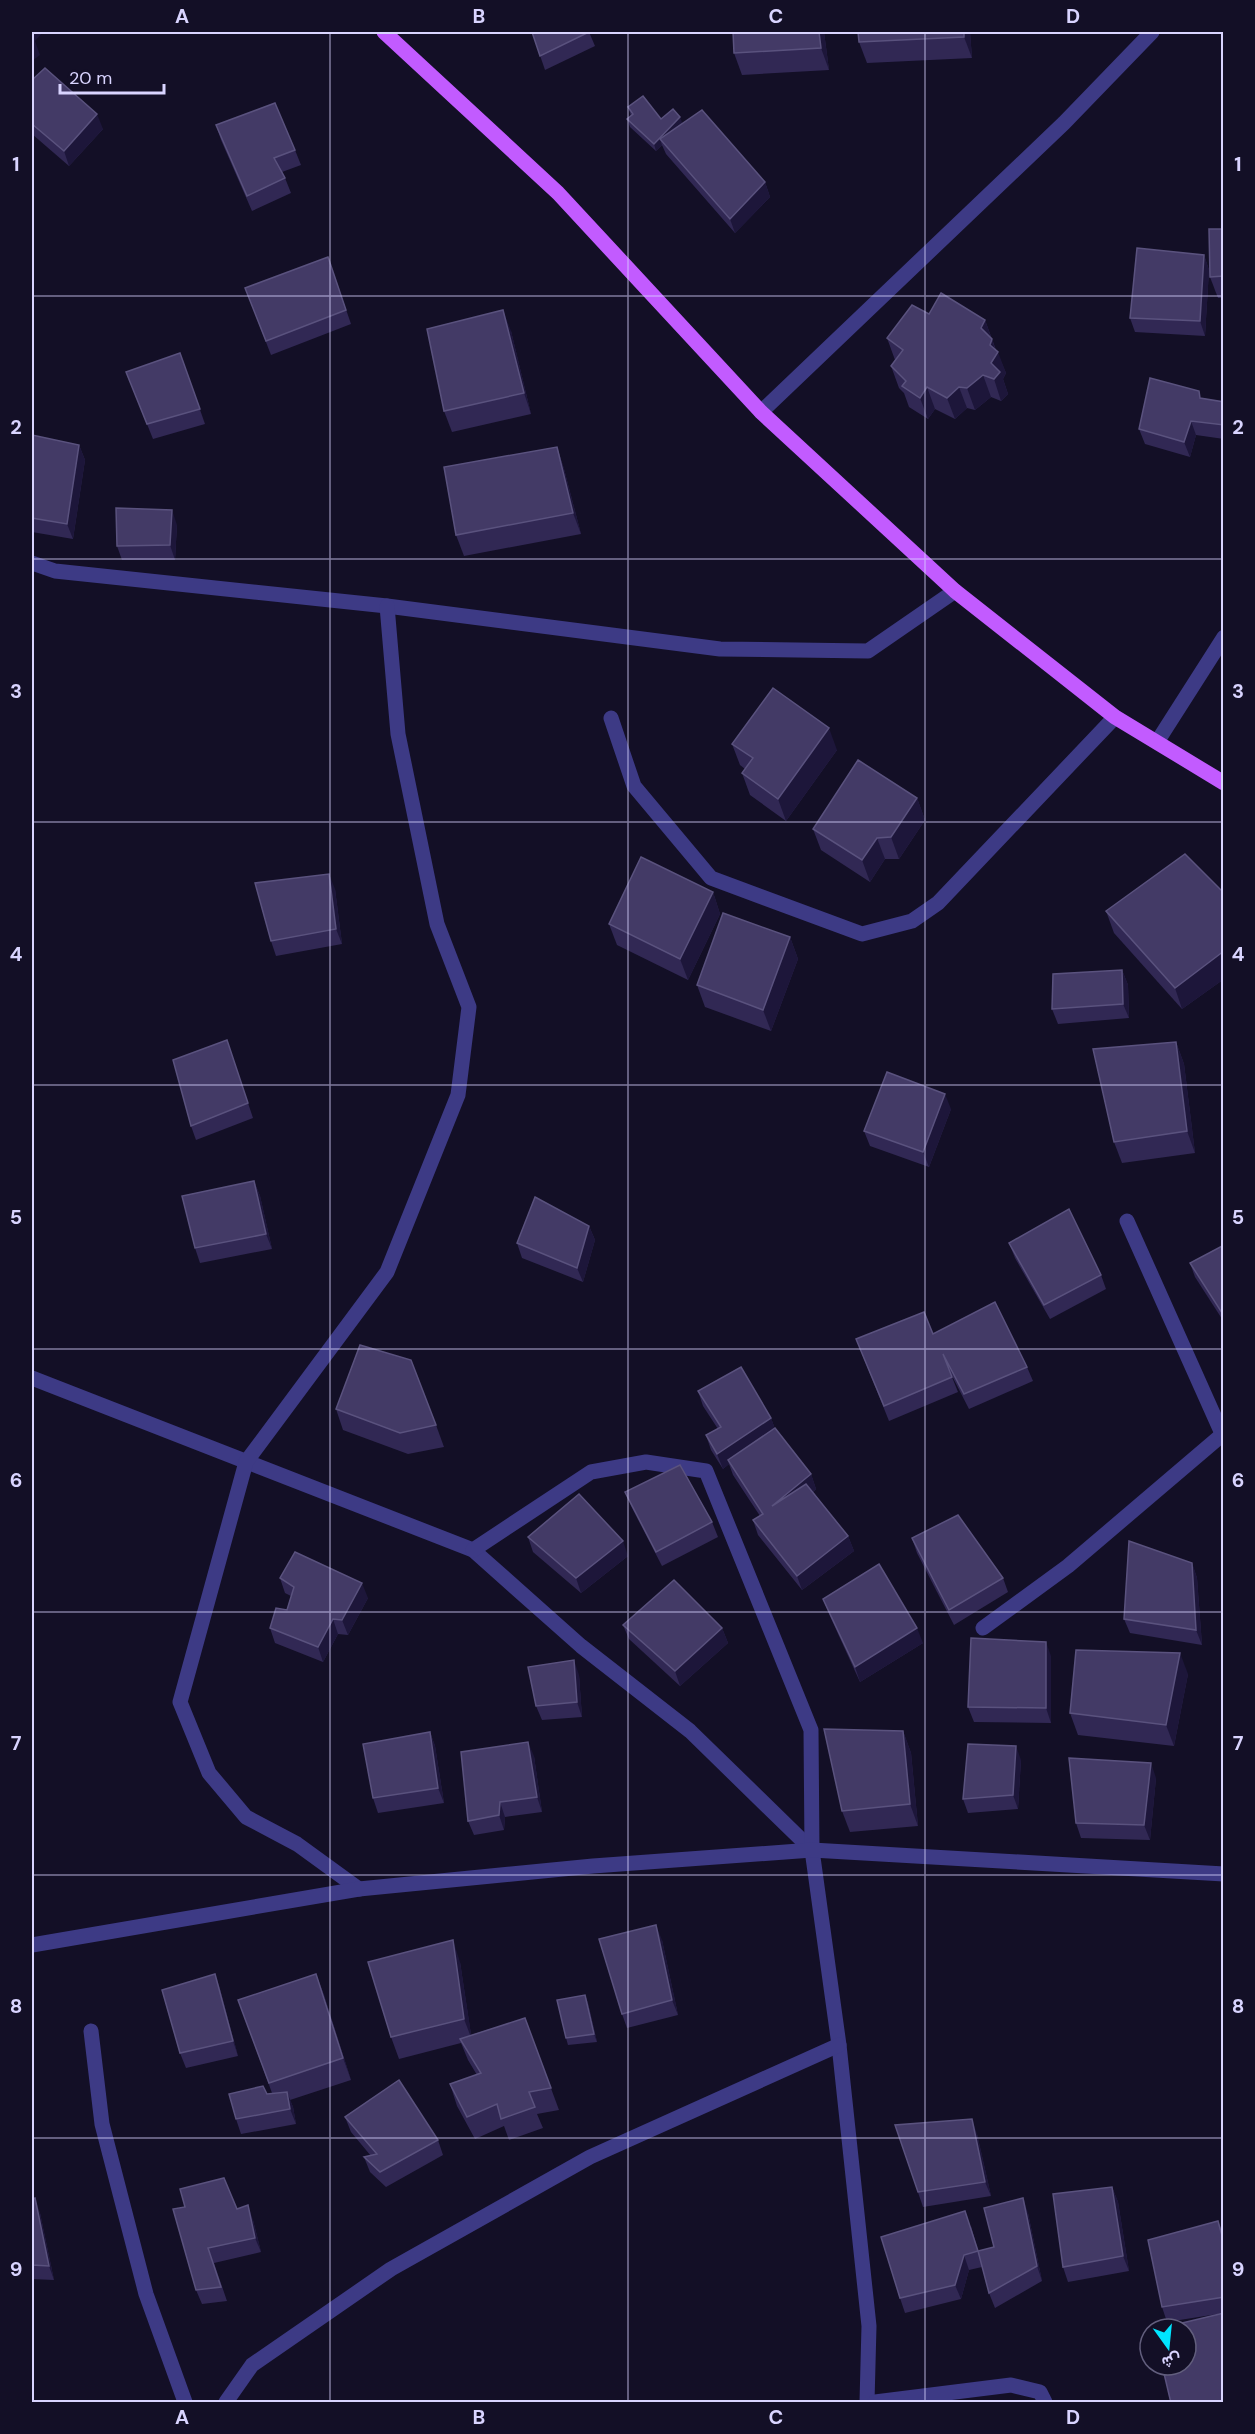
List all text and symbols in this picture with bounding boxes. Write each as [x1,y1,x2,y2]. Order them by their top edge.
text: A [175,3,189,29]
text: B [473,3,485,29]
text: C [769,3,783,29]
text: D [1066,3,1080,29]
scale bar [60,57,164,95]
text: 20 m [69,66,112,90]
text: 1 [12,151,20,177]
text: 1 [1234,151,1242,177]
text: 2 [10,414,22,440]
text: 2 [1232,414,1244,440]
text: 3 [10,678,22,704]
text: 3 [1232,678,1244,704]
text: 4 [10,941,23,967]
text: 4 [1232,941,1245,967]
text: 5 [10,1204,22,1230]
text: 5 [1232,1204,1244,1230]
text: 6 [10,1467,22,1493]
text: 6 [1232,1467,1244,1493]
text: 7 [11,1730,22,1756]
text: 7 [1233,1730,1244,1756]
text: 8 [10,1993,22,2019]
text: 8 [1232,1993,1244,2019]
text: 9 [10,2256,22,2282]
text: 9 [1232,2256,1244,2282]
north arrow [1138,2317,1198,2377]
text: ش [1160,2348,1184,2374]
text: A [175,2404,189,2430]
text: B [473,2404,485,2430]
text: C [769,2404,783,2430]
text: D [1066,2404,1080,2430]

